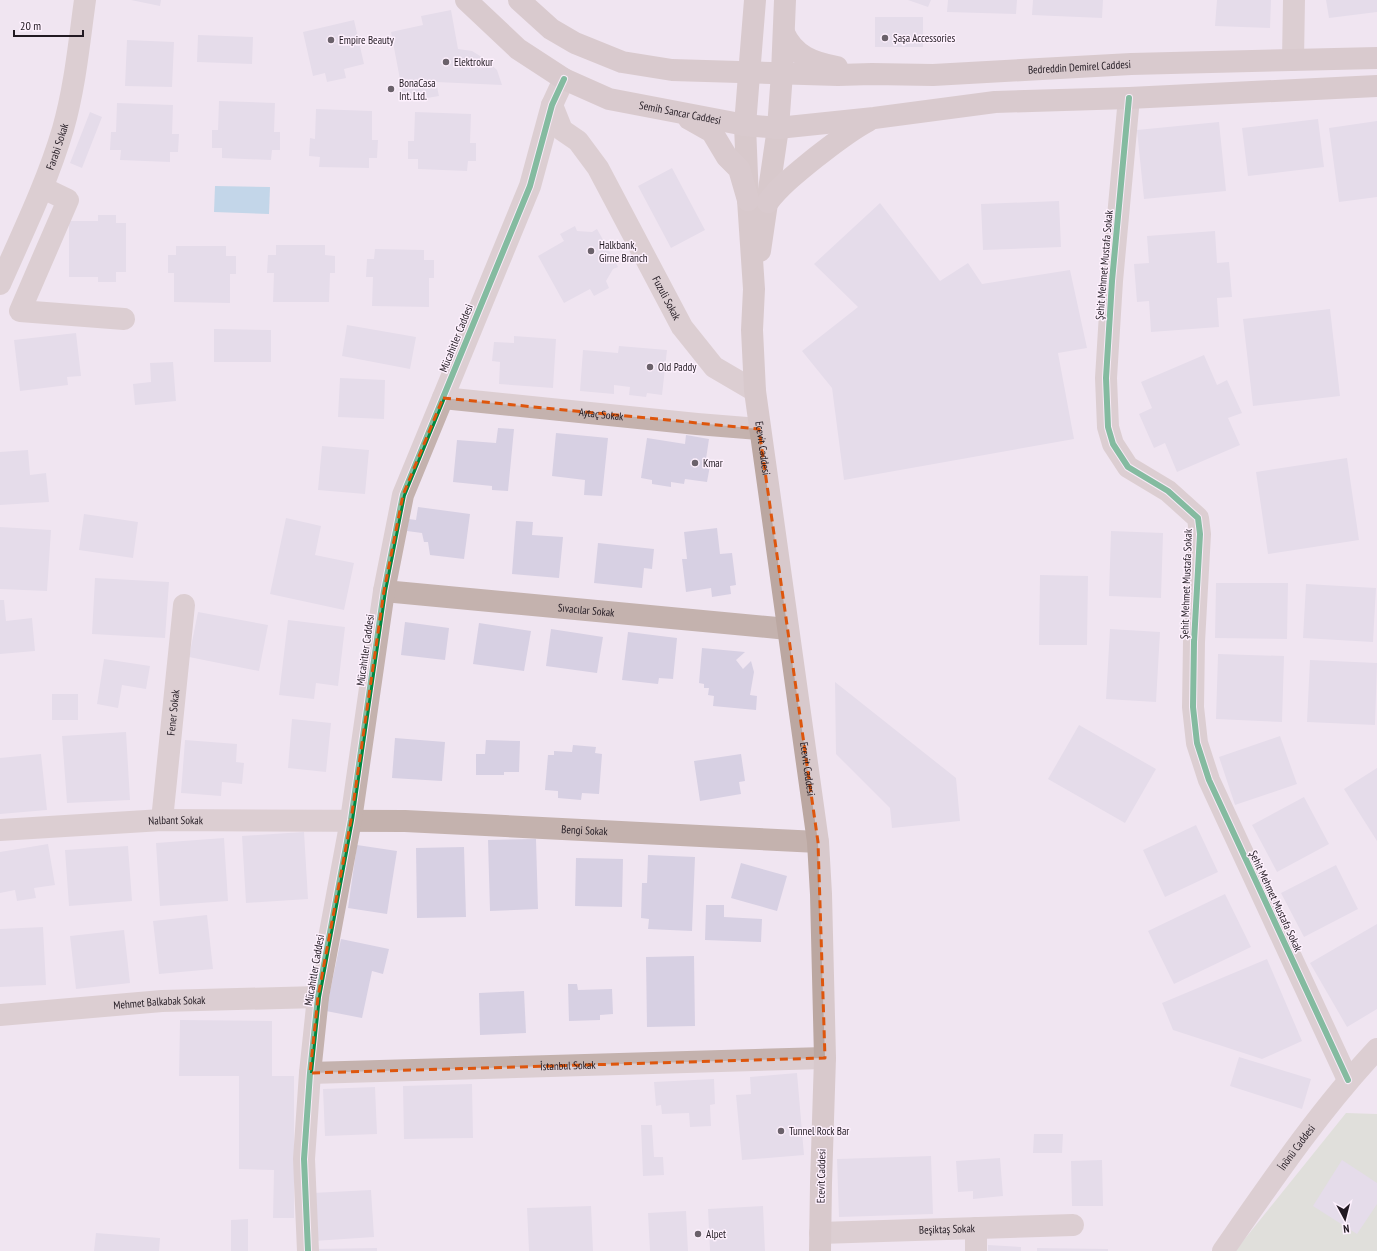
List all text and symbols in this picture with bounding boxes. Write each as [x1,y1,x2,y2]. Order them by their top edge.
scale bar [14,12,83,38]
text: 20 m [20,18,41,33]
place label: Şaşa Accessories [893,31,955,45]
place label: Empire Beauty [339,33,395,47]
marker: Şaşa Accessories [880,33,890,43]
marker: Empire Beauty [326,35,336,45]
place label: Elektrokur [454,55,493,69]
marker: Elektrokur [441,57,451,67]
street label: Bedreddin Demirel Caddesi [1028,57,1131,77]
place label: BonaCasa Int. Ltd. [399,76,436,103]
marker: BonaCasa Int. Ltd. [386,84,396,94]
street label: Semih Sancar Caddesi [638,98,722,127]
street label: Farabi Sokak [43,121,71,172]
street label: Şehit Mehmet Mustafa Sokak [1092,209,1116,320]
place label: Halkbank, Girne Branch [599,238,648,265]
marker: Halkbank, Girne Branch [586,246,596,256]
street label: Fuzuli Sokak [649,274,684,323]
street label: Mücahitler Caddesi [436,302,476,374]
place label: Old Paddy [658,360,697,374]
marker: Old Paddy [645,362,655,372]
street label: Aytaç Sokak [578,405,625,424]
street label: Ecevit Caddesi [752,420,774,476]
place label: Kmar [703,456,723,470]
marker: Kmar [690,458,700,468]
street label: Şehit Mehmet Mustafa Sokak [1177,528,1195,639]
street label: Sıvacılar Sokak [557,600,616,620]
street label: Mücahitler Caddesi [353,613,377,687]
street label: Fener Sokak [164,688,182,736]
street label: Ecevit Caddesi [797,741,818,797]
street label: Nalbant Sokak [148,813,204,828]
street label: Bengi Sokak [561,822,609,838]
street label: Şehit Mehmet Mustafa Sokak [1246,848,1306,955]
street label: Mücahitler Caddesi [301,933,327,1007]
street label: Mehmet Balkabak Sokak [113,993,206,1012]
street label: İstanbul Sokak [540,1058,597,1073]
street label: İnönü Caddesi [1275,1122,1318,1173]
place label: Tunnel Rock Bar [789,1124,849,1138]
marker: Tunnel Rock Bar [776,1126,786,1136]
street label: Ecevit Caddesi [814,1149,828,1203]
north arrow [1325,1199,1365,1239]
street label: Beşiktaş Sokak [919,1221,976,1237]
text: N [1342,1222,1350,1236]
place label: Alpet [706,1227,726,1241]
marker: Alpet [693,1229,703,1239]

